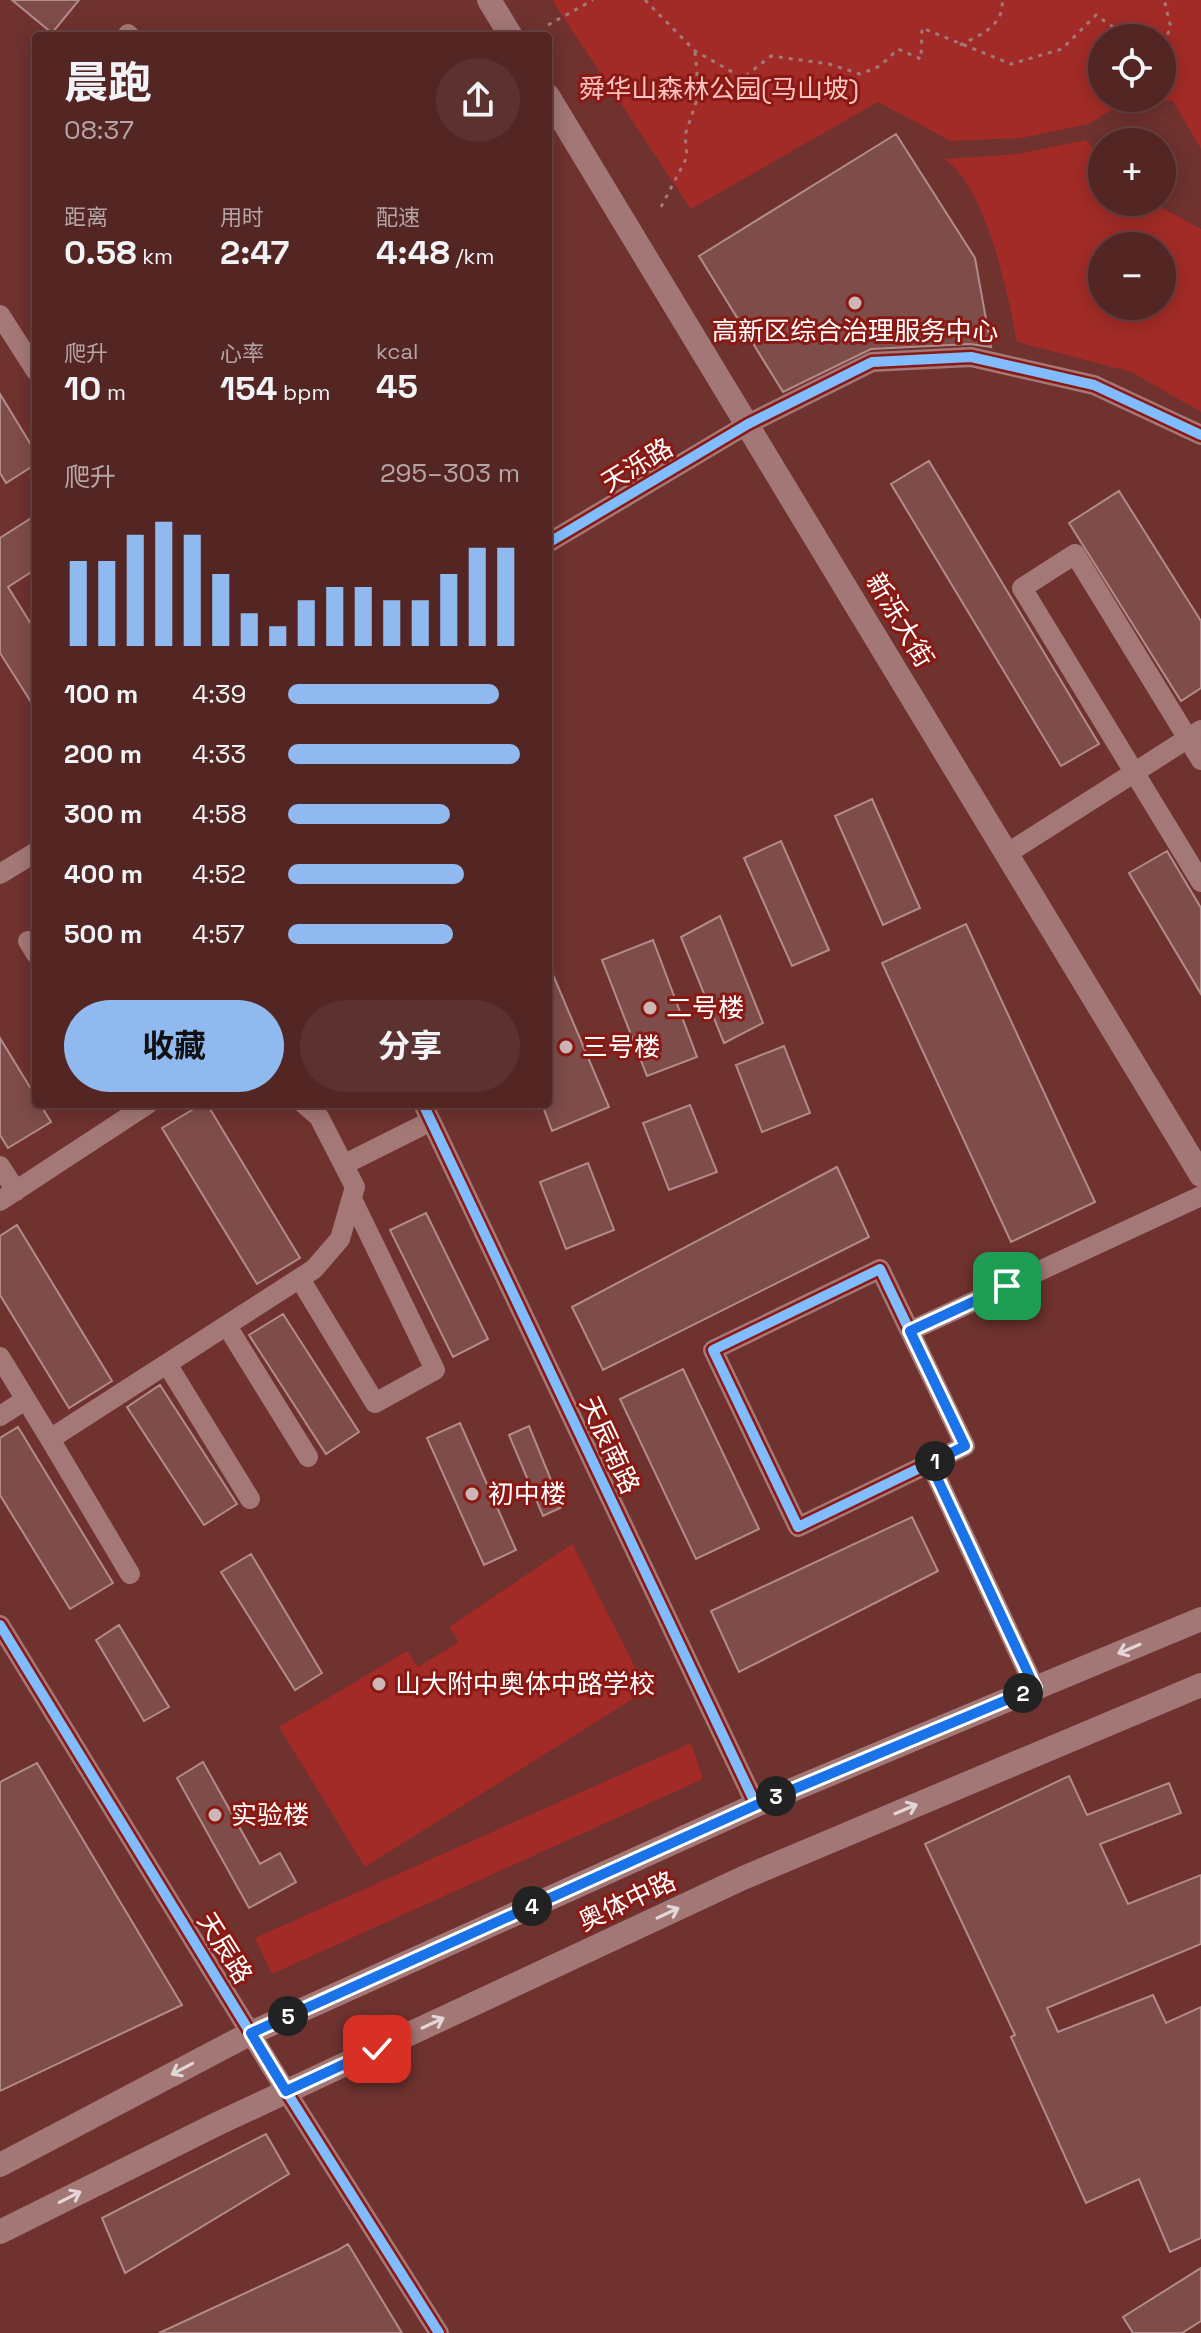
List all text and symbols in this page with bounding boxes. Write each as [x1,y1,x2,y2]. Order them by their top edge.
map controls [1088,24,1176,320]
button: locate [1088,24,1176,112]
text: 晨跑 [64,55,152,111]
button: share [436,58,520,142]
park label: 舜华山森林公园(马山坡) [579,72,859,106]
text: 08:37 [64,113,134,147]
button: + [1088,128,1176,216]
text: 距离 [64,203,108,231]
text: 用时 [220,203,264,231]
text: 配速 [376,203,420,231]
text: 0.58 [64,231,137,274]
text: 2:47 [220,231,289,274]
text: 4:48 [376,231,450,274]
button: − [1088,232,1176,320]
text: km [137,242,173,270]
text: /km [450,242,494,270]
marker: 高新区综合治理服务中心 [846,294,864,312]
place label: 高新区综合治理服务中心 [712,314,998,348]
text: kcal [376,337,418,365]
text: 爬升 [64,339,108,367]
text: 心率 [220,339,264,367]
text: 45 [376,365,418,408]
text: 10 [64,367,101,410]
text: 154 [220,367,277,410]
text: m [101,378,126,406]
text: bpm [277,378,330,406]
street label: 天泺路 [595,430,679,500]
text: 295–303 m [380,456,520,490]
text: 爬升 [64,460,116,494]
street label: 新泺大街 [859,567,941,673]
text: 100 m [64,677,138,711]
text: 4:39 [192,677,246,711]
text: 200 m [64,737,142,771]
text: 4:33 [192,737,246,771]
text: 300 m [64,797,142,831]
text: 4:58 [192,797,247,831]
text: 400 m [64,857,143,891]
text: 4:52 [192,857,246,891]
text: 500 m [64,917,142,951]
text: 4:57 [192,917,245,951]
place label: 二号楼 [666,991,744,1025]
marker: 二号楼 [641,999,659,1017]
button: 收藏 [64,1000,284,1092]
button: 分享 [300,1000,520,1092]
place label: 三号楼 [582,1030,660,1064]
marker: 三号楼 [557,1038,575,1056]
pin [973,1252,1041,1320]
icon: arrive [985,1264,1029,1308]
street label: 天辰南路 [573,1391,647,1499]
pin: 1 [915,1441,955,1481]
text: 1 [930,1447,940,1475]
place label: 初中楼 [488,1477,566,1511]
marker: 初中楼 [463,1485,481,1503]
one-way arrow [1117,1643,1142,1657]
place label: 山大附中奥体中路学校 [395,1667,655,1701]
pin: 2 [1003,1673,1043,1713]
marker: 山大附中奥体中路学校 [370,1675,388,1693]
text: 2 [1016,1679,1030,1707]
pin: 3 [756,1776,796,1816]
text: 3 [769,1782,783,1810]
place label: 实验楼 [231,1798,309,1832]
one-way arrow [894,1801,918,1816]
marker: 实验楼 [206,1806,224,1824]
street label: 奥体中路 [573,1864,681,1938]
pin: 4 [512,1886,552,1926]
text: 4 [525,1892,539,1920]
one-way arrow [656,1905,680,1920]
street label: 天辰路 [190,1906,260,1990]
pin: 5 [268,1996,308,2036]
text: 5 [281,2002,295,2030]
pin [343,2015,411,2083]
one-way arrow [420,2015,444,2030]
icon: check [355,2027,399,2071]
one-way arrow [171,2062,195,2078]
one-way arrow [57,2189,81,2205]

